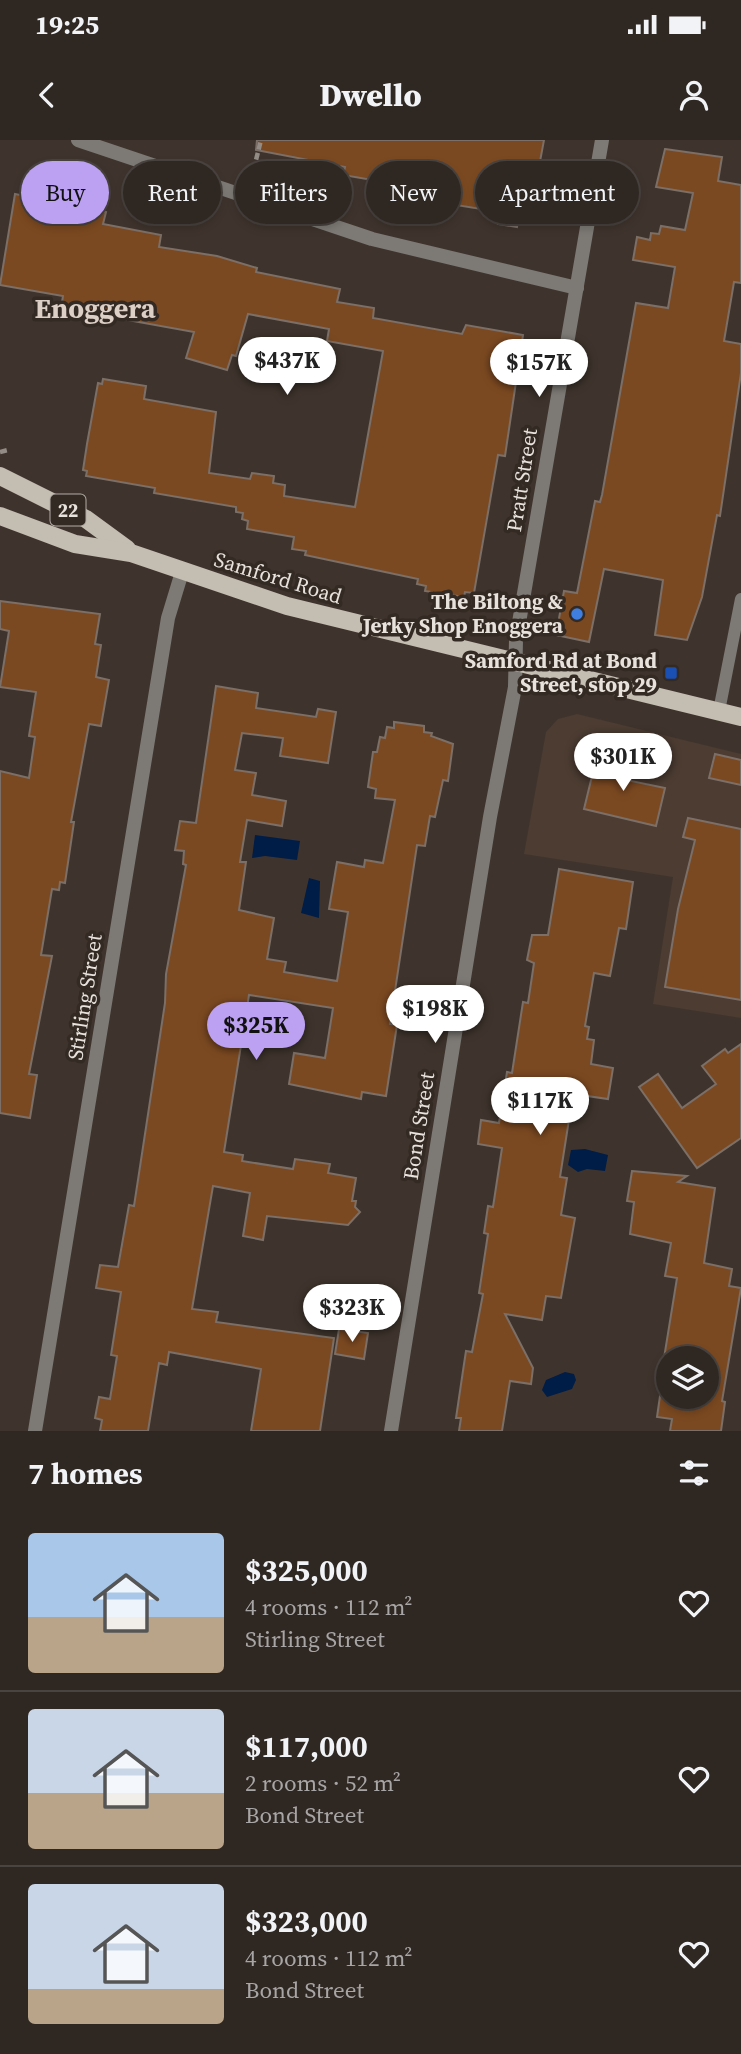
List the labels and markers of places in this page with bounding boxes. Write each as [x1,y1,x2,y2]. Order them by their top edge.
pin: $437K [238,338,336,397]
pin: $157K [490,340,588,399]
place label: The Biltong & Jerky Shop Enoggera [361,587,564,640]
marker: The Biltong & Jerky Shop Enoggera [569,606,585,622]
place label: Samford Rd at Bond Street, stop 29 [465,646,658,699]
marker: Samford Rd at Bond Street, stop 29 [663,665,679,681]
pin: $301K [574,734,672,793]
pin: $198K [386,986,484,1045]
pin: $325K [207,1002,305,1062]
pin: $117K [491,1077,589,1137]
pin: $323K [303,1284,401,1344]

